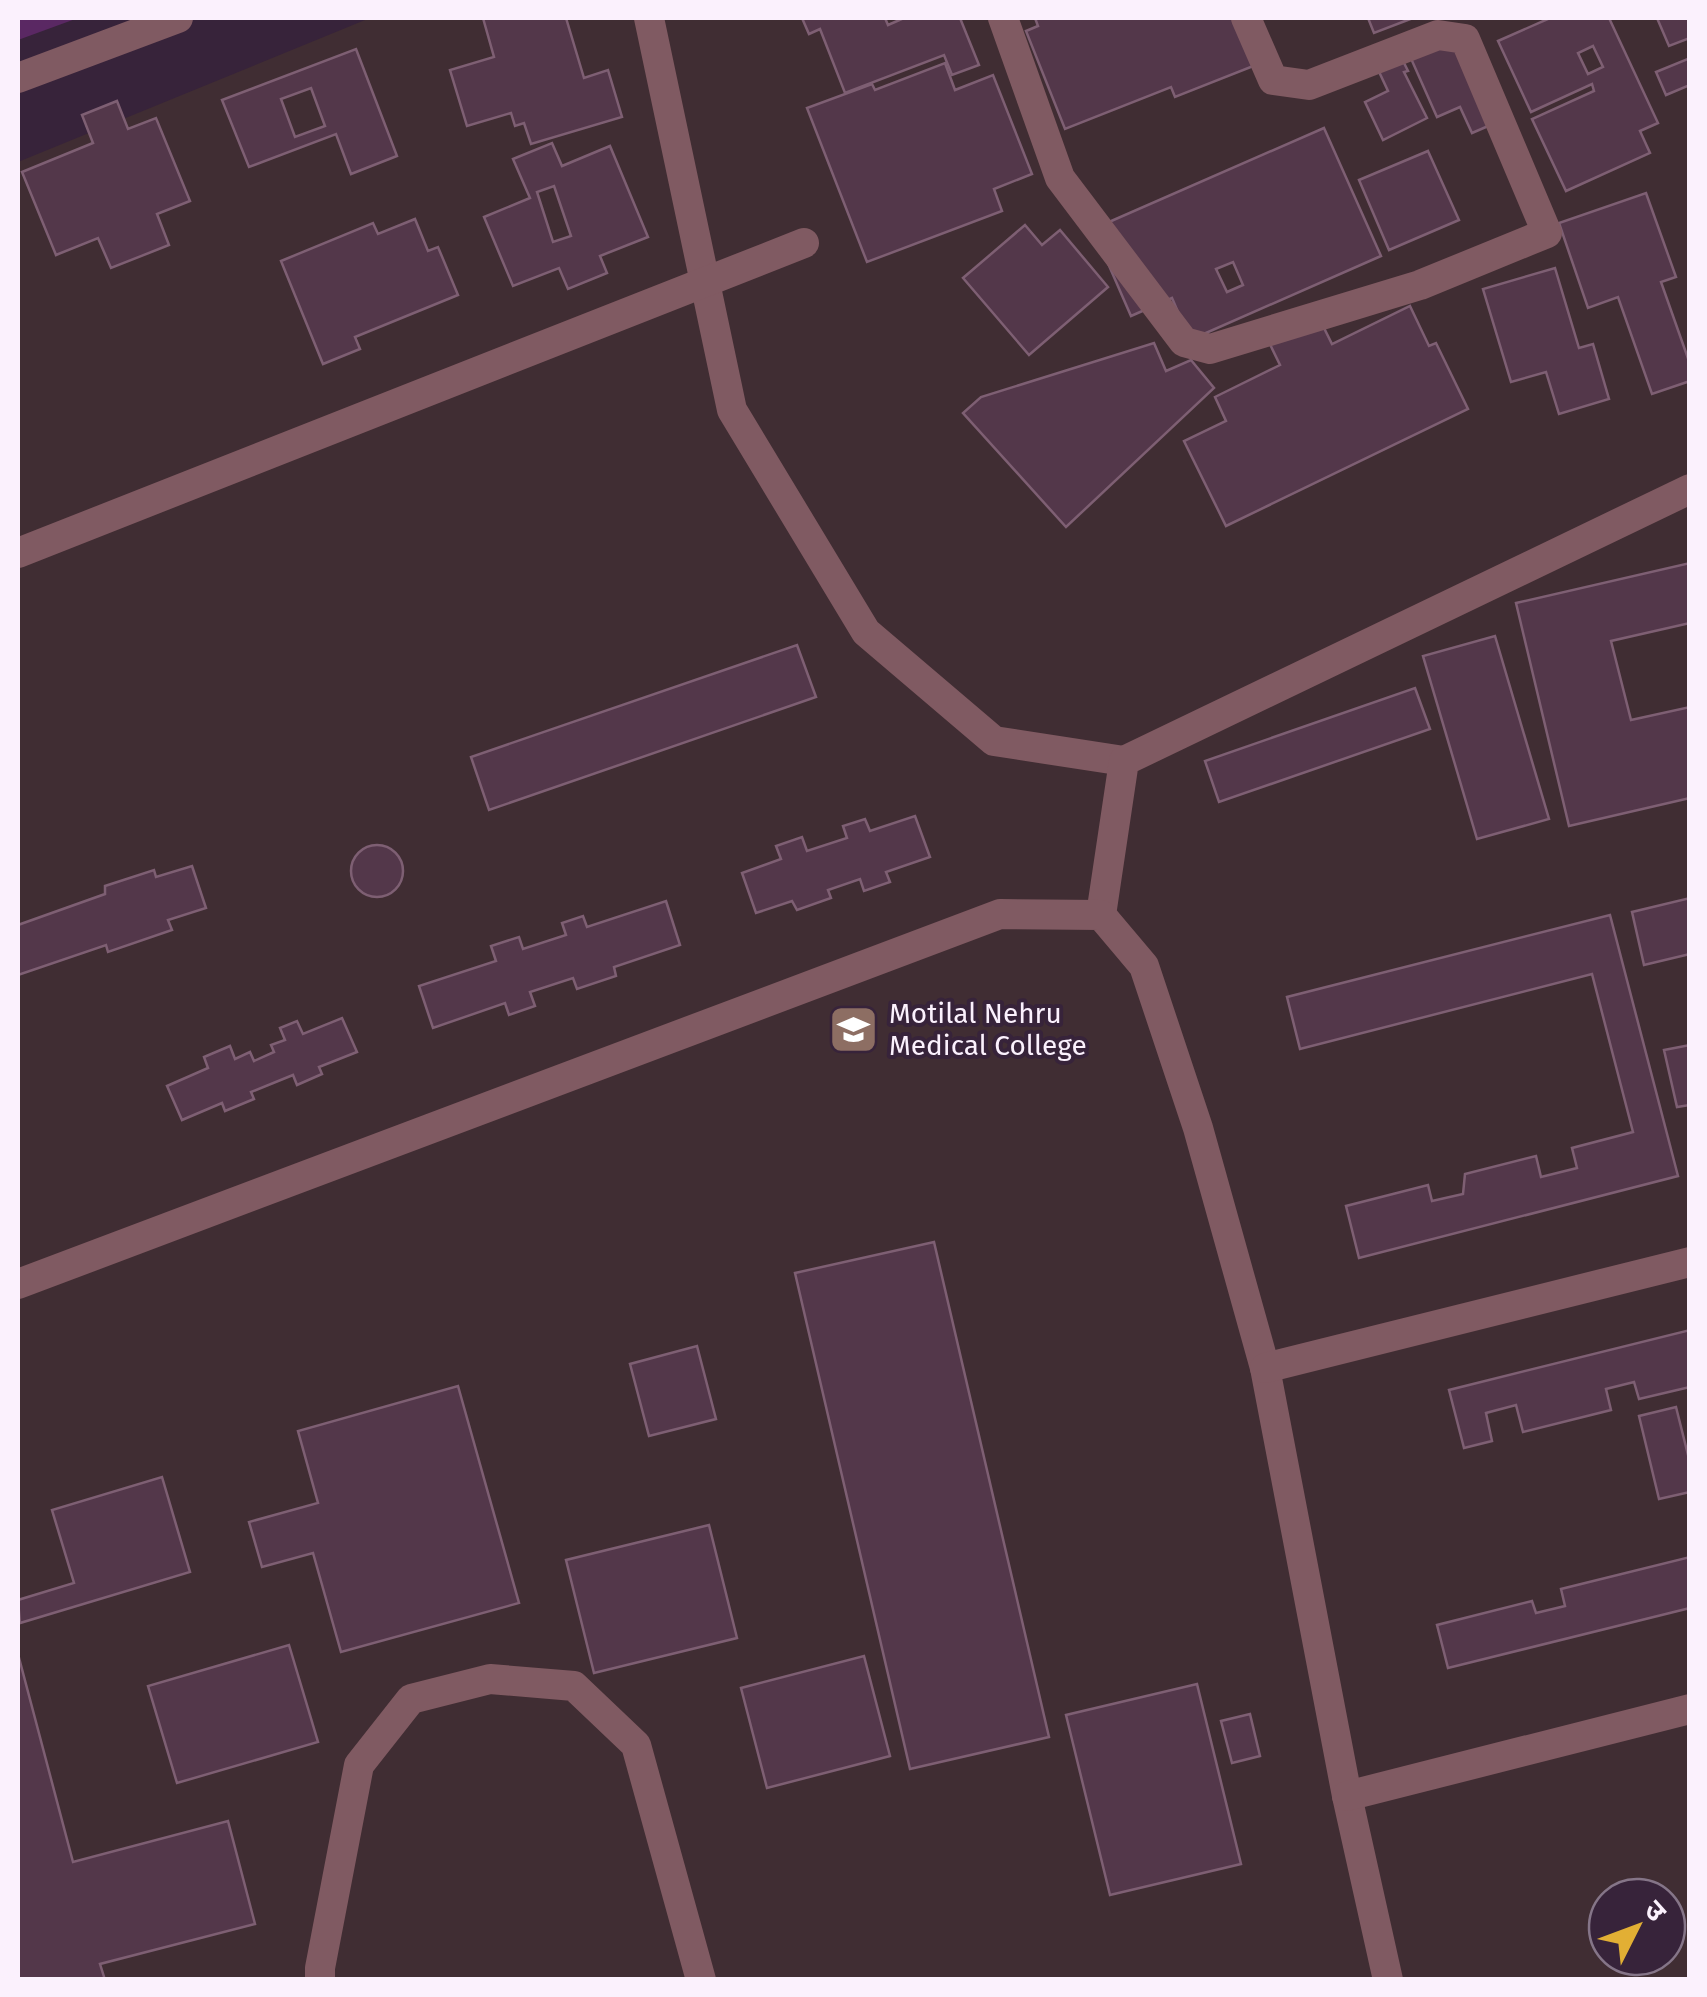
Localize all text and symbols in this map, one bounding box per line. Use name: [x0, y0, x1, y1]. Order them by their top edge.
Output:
place label: Motilal Nehru Medical College: [889, 997, 1087, 1062]
school or university icon: Motilal Nehru Medical College: [828, 1003, 880, 1055]
north arrow: [1587, 1877, 1687, 1977]
text: उ: [1637, 1893, 1673, 1928]

